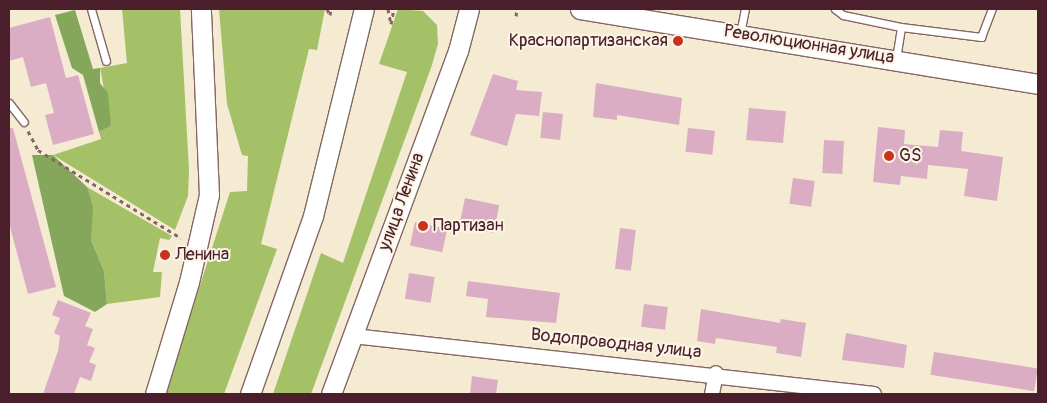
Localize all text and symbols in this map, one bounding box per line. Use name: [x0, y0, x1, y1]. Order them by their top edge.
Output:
street label: Революционная улица: [722, 21, 896, 69]
place label: Краснопартизанская: [509, 30, 668, 52]
marker: Краснопартизанская: [672, 35, 684, 47]
place label: GS: [899, 145, 921, 167]
street label: улица Ленина: [374, 150, 430, 254]
marker: GS: [883, 150, 895, 162]
place label: Партизан: [433, 215, 504, 237]
marker: Партизан: [417, 220, 429, 232]
place label: Ленина: [175, 244, 229, 266]
marker: Ленина: [159, 249, 171, 261]
street label: Водопроводная улица: [530, 324, 702, 364]

